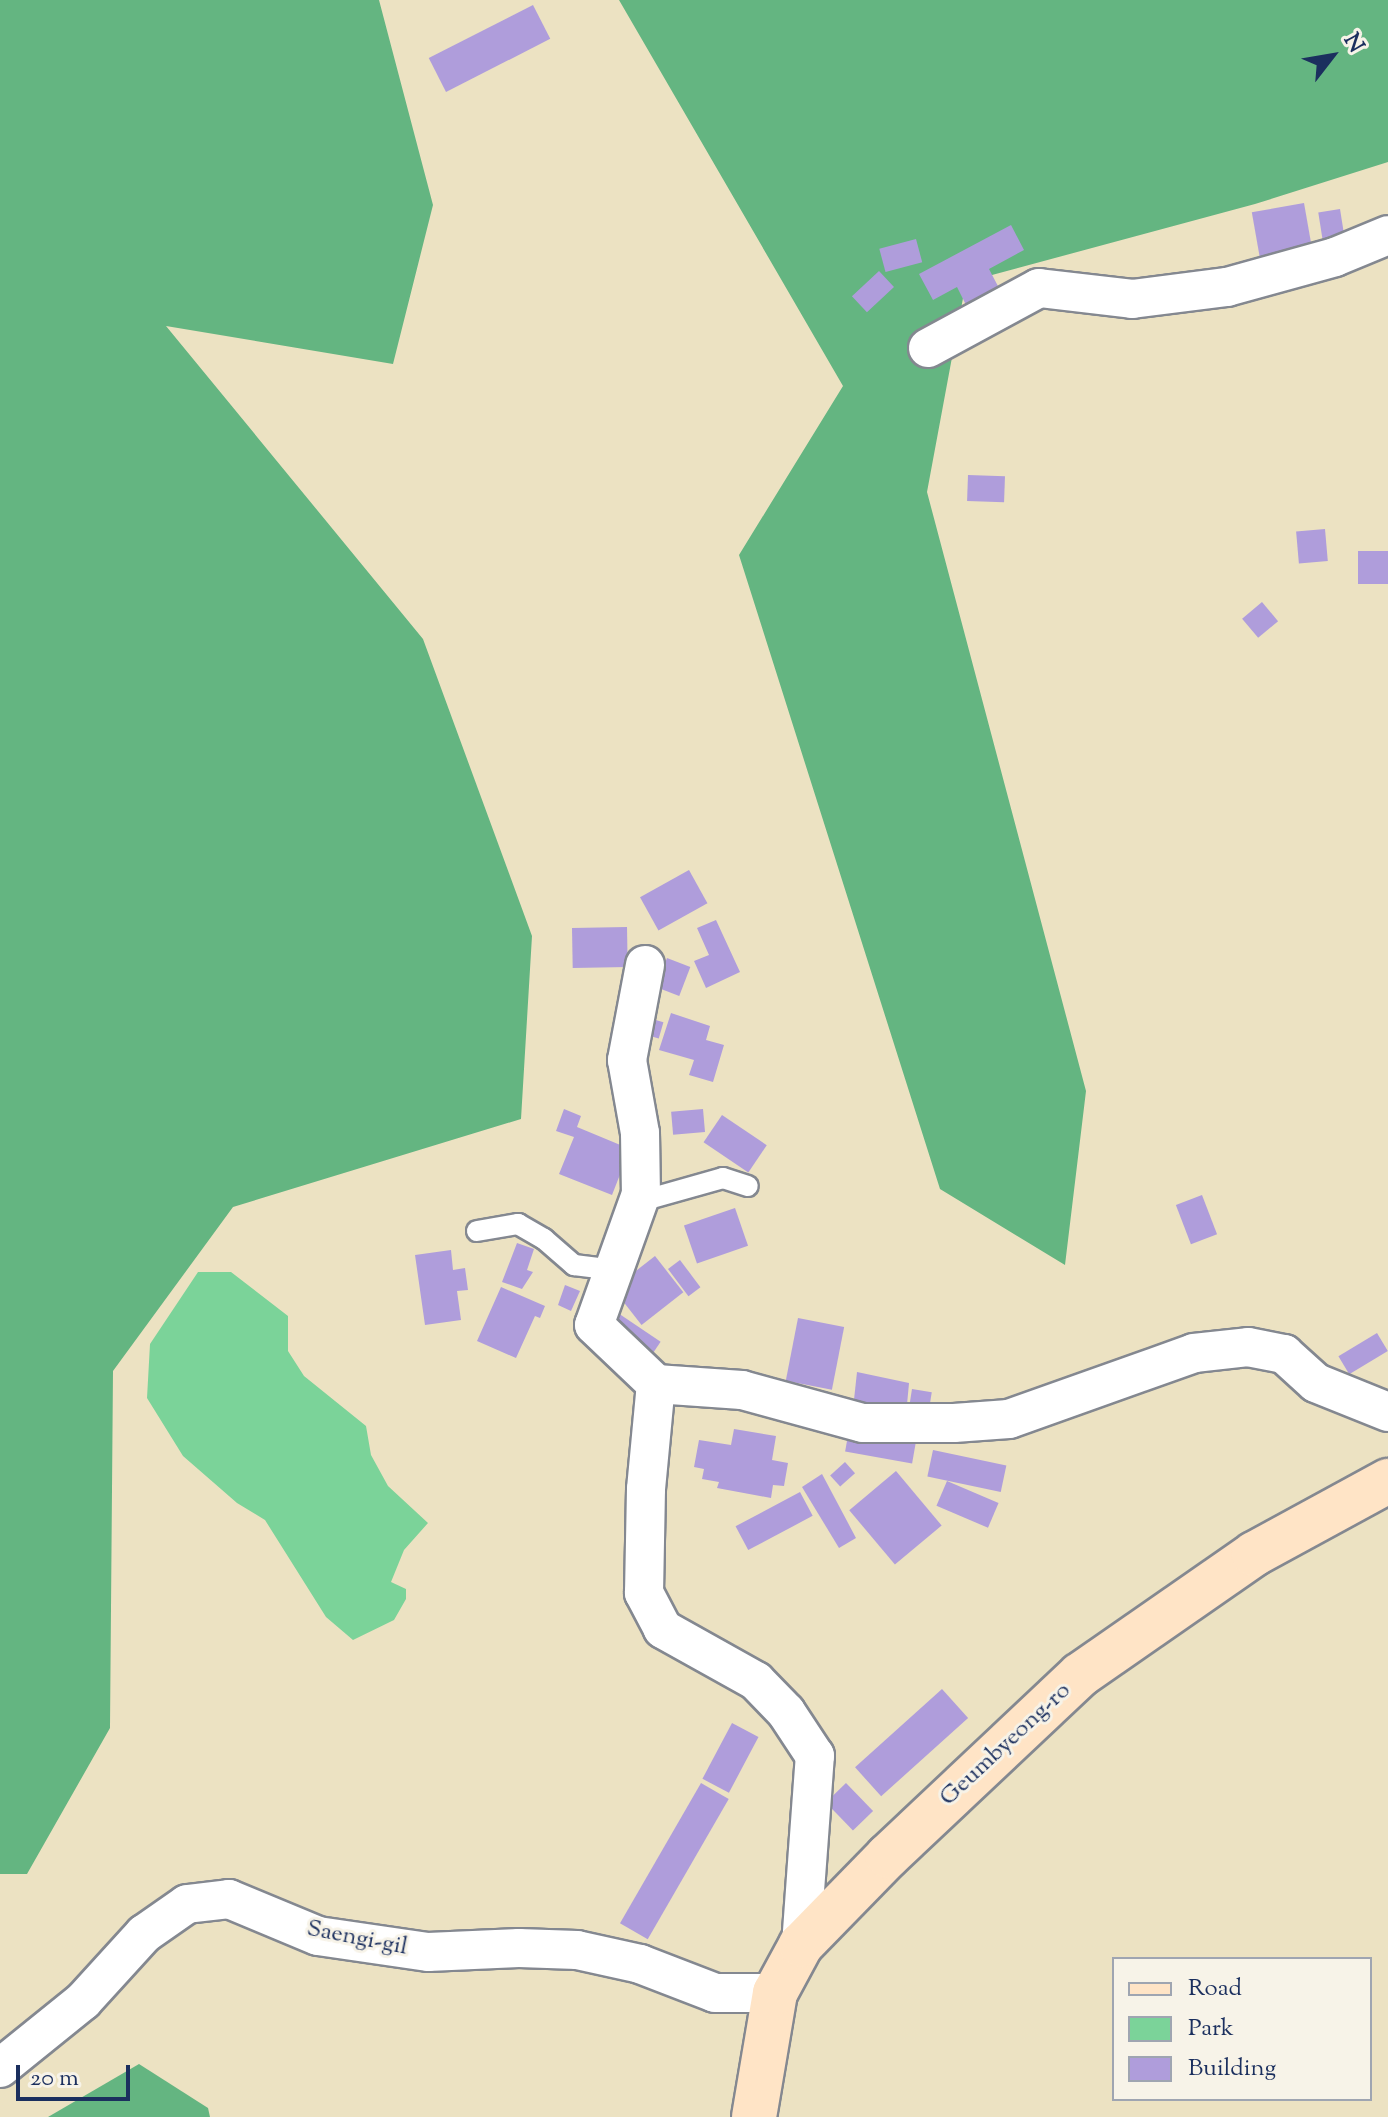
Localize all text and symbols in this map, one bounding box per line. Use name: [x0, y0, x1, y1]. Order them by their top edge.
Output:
north arrow: [1292, 16, 1372, 96]
text: N: [1334, 28, 1371, 59]
street label: Geumbyeong-ro: [935, 1677, 1077, 1813]
street label: Saengi-gil: [304, 1915, 410, 1963]
legend: [1112, 1957, 1372, 2101]
text: Road: [1188, 1972, 1242, 2006]
text: Park: [1188, 2012, 1234, 2046]
scale bar: [20, 2049, 134, 2099]
text: Building: [1188, 2052, 1276, 2086]
text: 20 m: [30, 2062, 79, 2096]

